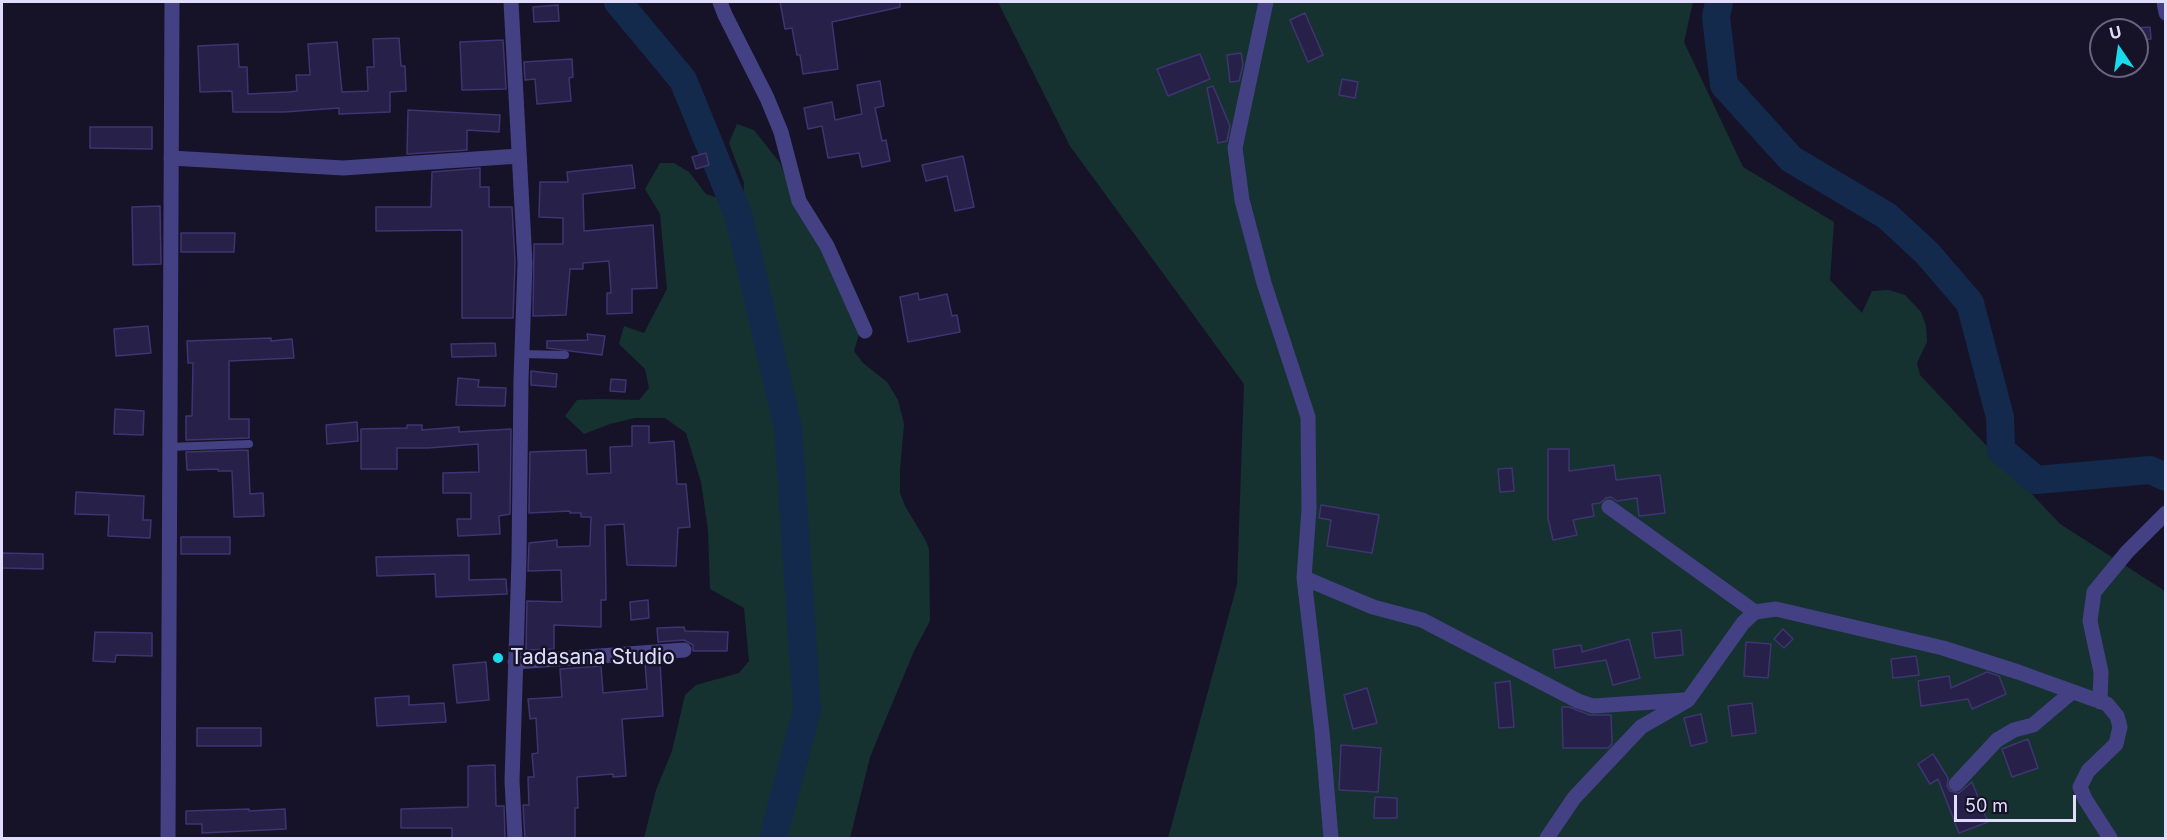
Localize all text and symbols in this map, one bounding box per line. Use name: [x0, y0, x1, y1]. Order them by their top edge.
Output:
north arrow: [2089, 18, 2149, 78]
text: U: [2107, 21, 2123, 43]
place label: Tadasana Studio: [510, 645, 675, 671]
marker: Tadasana Studio: [491, 651, 505, 665]
scale bar: [1957, 783, 2078, 821]
text: 50 m: [1965, 795, 2008, 816]

